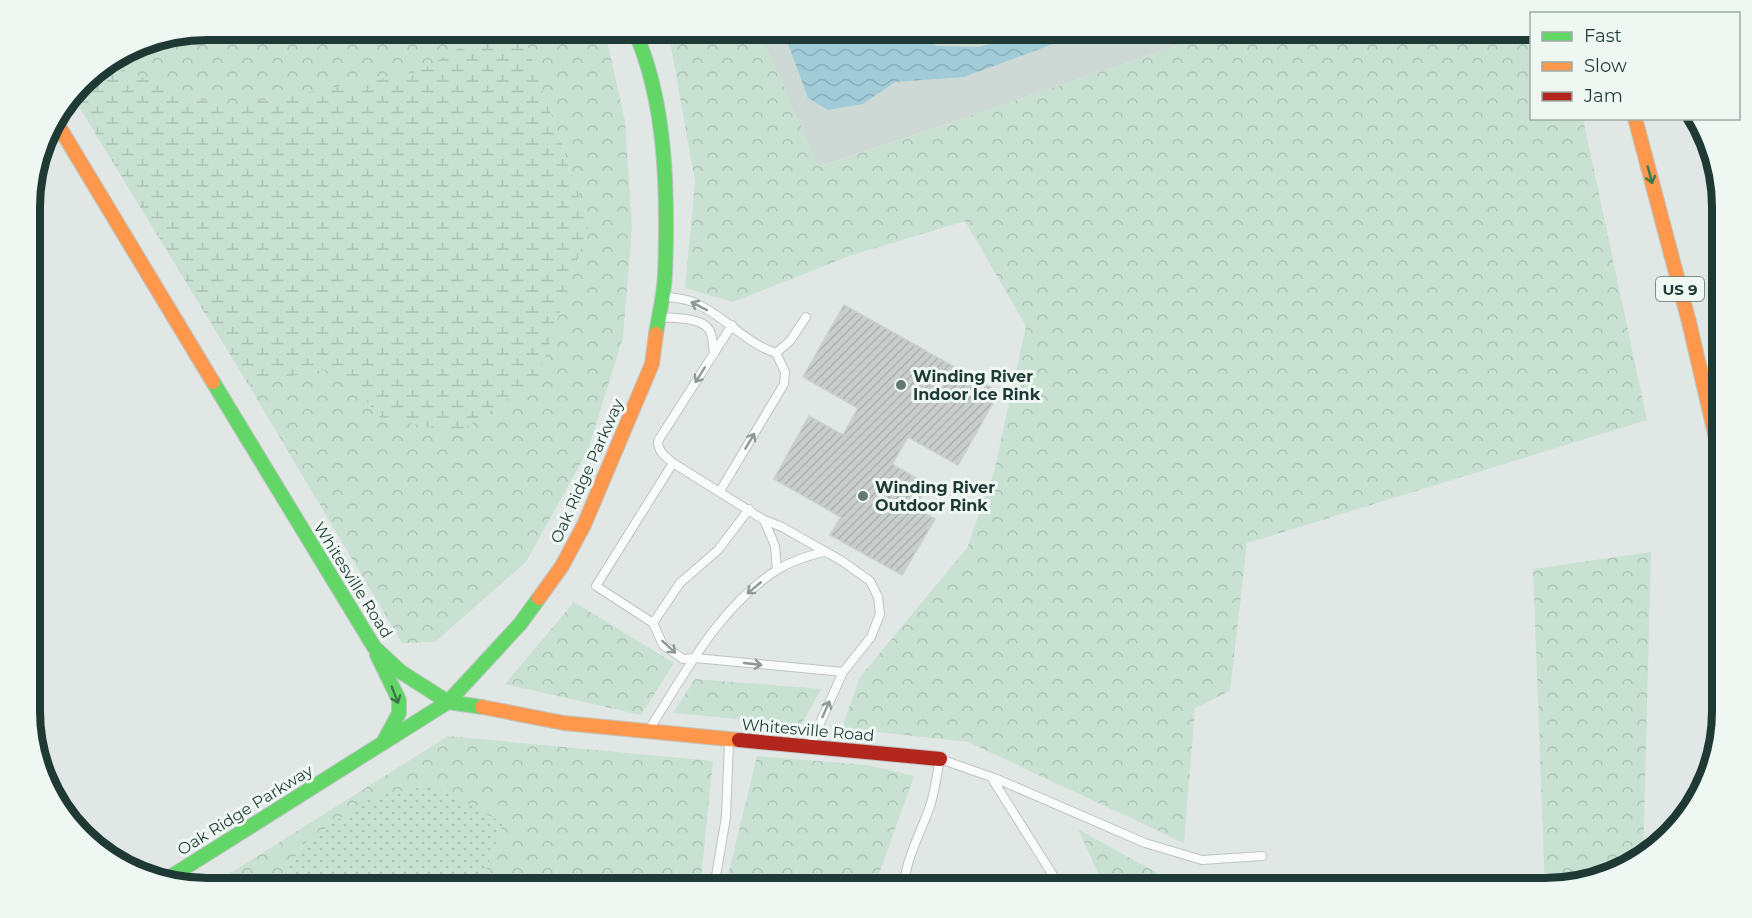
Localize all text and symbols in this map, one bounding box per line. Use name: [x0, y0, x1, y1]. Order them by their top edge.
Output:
legend: [1530, 12, 1740, 120]
text: Fast: [1584, 25, 1622, 47]
text: Slow: [1584, 55, 1627, 77]
text: Jam: [1583, 85, 1623, 107]
one-way arrow: [1645, 165, 1657, 184]
road number: US 9: [1656, 277, 1704, 301]
one-way arrow: [691, 300, 708, 312]
one-way arrow: [694, 366, 707, 383]
place label: Winding River Indoor Ice Rink: [913, 367, 1041, 404]
marker: Winding River Indoor Ice Rink: [894, 378, 908, 392]
street label: Oak Ridge Parkway: [547, 396, 628, 546]
one-way arrow: [744, 433, 756, 450]
place label: Winding River Outdoor Rink: [875, 478, 995, 515]
marker: Winding River Outdoor Rink: [856, 489, 870, 503]
street label: Whitesville Road: [310, 518, 396, 642]
one-way arrow: [747, 581, 762, 595]
one-way arrow: [660, 640, 676, 654]
one-way arrow: [742, 659, 762, 670]
one-way arrow: [390, 685, 401, 704]
one-way arrow: [821, 700, 832, 719]
street label: Whitesville Road: [741, 715, 875, 745]
street label: Oak Ridge Parkway: [174, 760, 316, 859]

